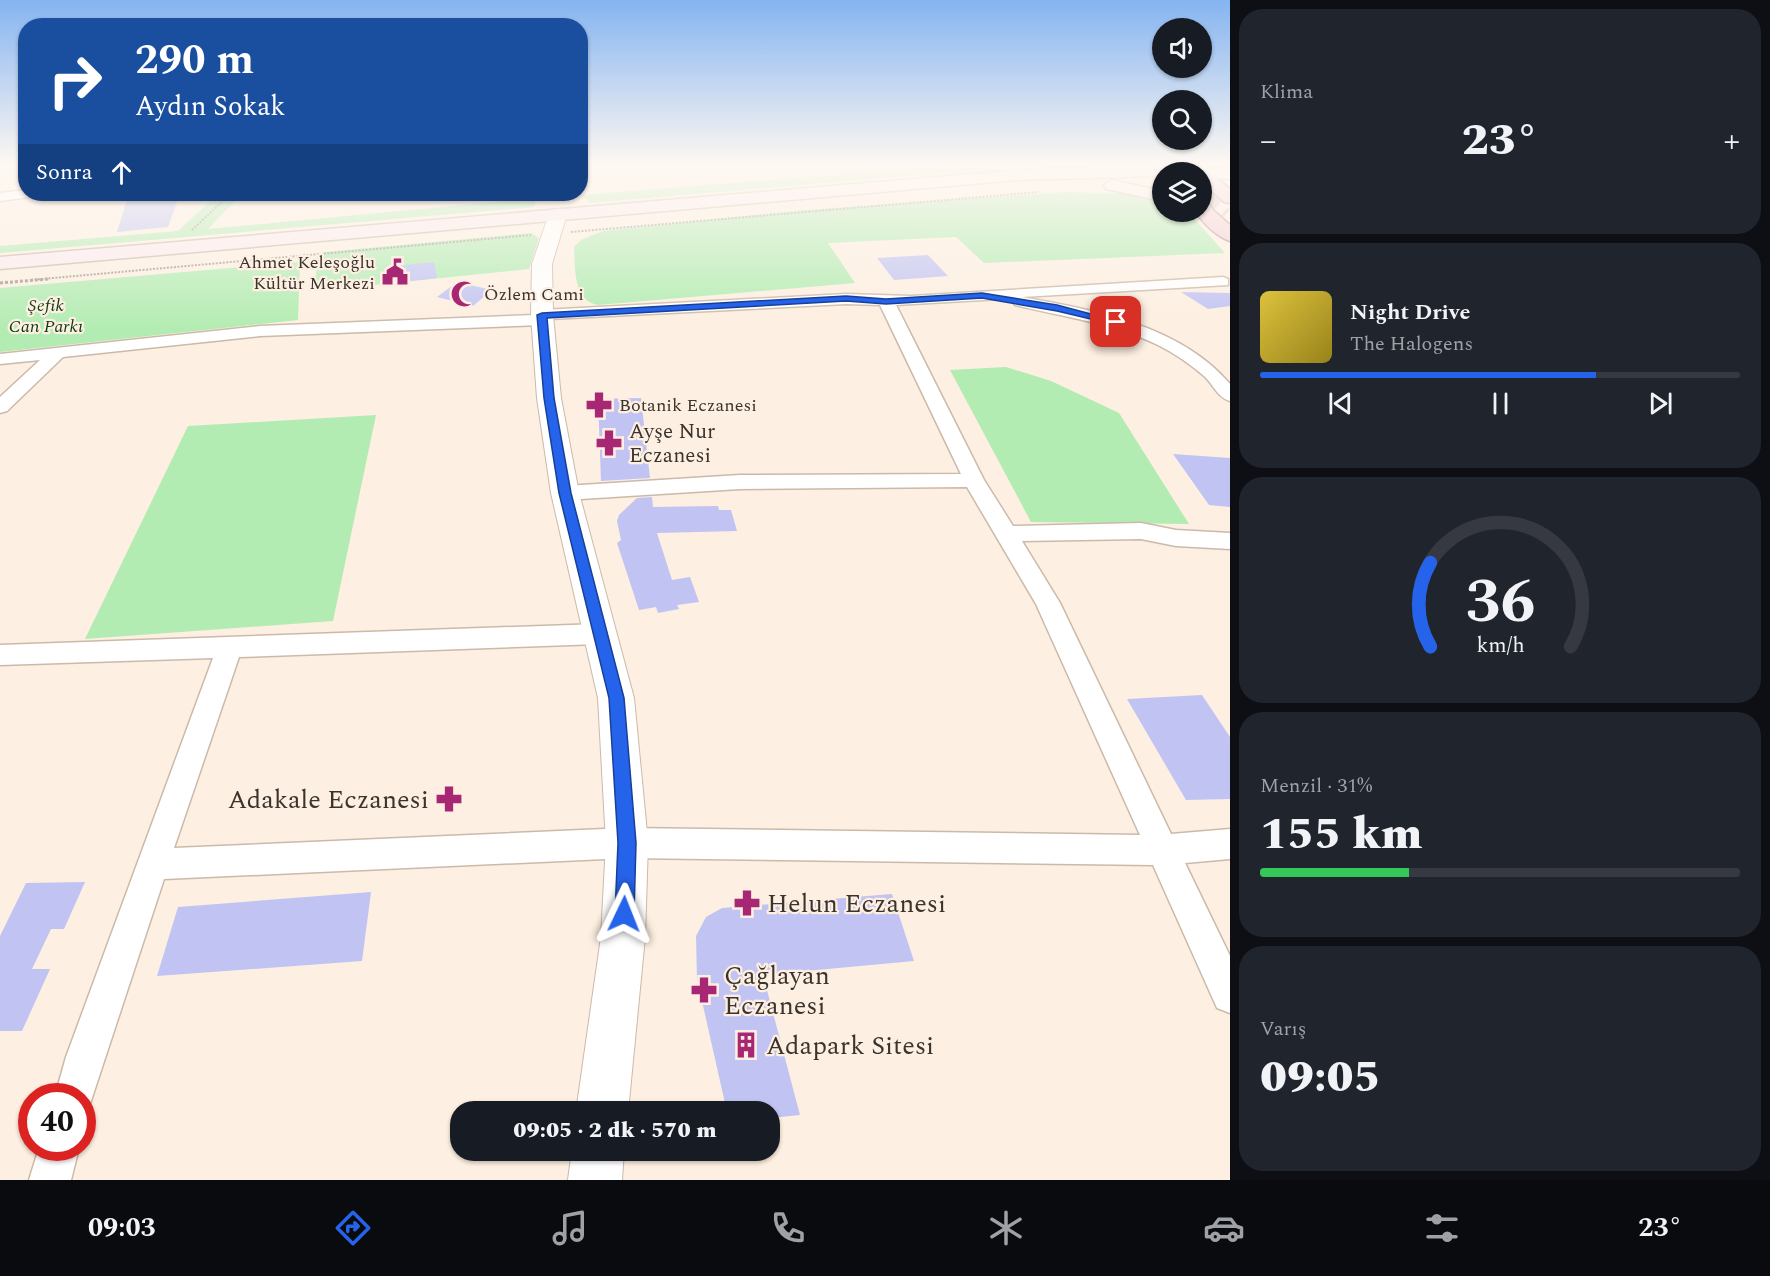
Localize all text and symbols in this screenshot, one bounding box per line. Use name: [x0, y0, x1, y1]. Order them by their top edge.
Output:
map controls: [1152, 18, 1212, 222]
button: sound: [1152, 18, 1212, 78]
text: 290 m: [135, 29, 254, 92]
icon: right: [36, 42, 114, 120]
text: Klima: [1260, 77, 1313, 107]
text: Aydın Sokak: [135, 86, 285, 128]
button: search: [1152, 90, 1212, 150]
text: 23°: [1462, 106, 1538, 175]
text: −: [1260, 116, 1277, 166]
text: +: [1723, 116, 1740, 166]
text: Sonra: [36, 156, 93, 189]
icon: ahead: [105, 156, 138, 189]
button: layers: [1152, 162, 1212, 222]
place label: Ahmet Keleşoğlu Kültür Merkezi: [238, 249, 375, 297]
public building icon: Ahmet Keleşoğlu Kültür Merkezi: [380, 257, 410, 287]
mosque icon: Özlem Cami: [449, 279, 479, 309]
place label: Özlem Cami: [484, 281, 584, 308]
park label: Şefik Can Parkı: [9, 292, 83, 340]
pin: [1090, 296, 1141, 347]
text: Night Drive: [1350, 296, 1470, 329]
icon: arrive: [1099, 305, 1132, 338]
text: The Halogens: [1350, 329, 1473, 359]
icon: previous: [1324, 387, 1357, 420]
icon: pause: [1484, 387, 1517, 420]
icon: next: [1644, 387, 1677, 420]
pharmacy icon: Botanik Eczanesi: [584, 390, 614, 420]
place label: Botanik Eczanesi: [619, 392, 757, 419]
place label: Ayşe Nur Eczanesi: [629, 416, 715, 472]
pharmacy icon: Ayşe Nur Eczanesi: [594, 428, 624, 458]
text: 36: [1465, 555, 1535, 650]
text: km/h: [1476, 629, 1524, 662]
text: Menzil · 31%: [1260, 771, 1372, 801]
place label: Adakale Eczanesi: [228, 780, 429, 820]
pharmacy icon: Adakale Eczanesi: [434, 784, 464, 814]
text: 155 km: [1260, 800, 1422, 869]
position arrow: [592, 882, 656, 946]
place label: Helun Eczanesi: [767, 884, 946, 924]
pharmacy icon: Helun Eczanesi: [732, 888, 762, 918]
place label: Çağlayan Eczanesi: [724, 956, 830, 1026]
pharmacy icon: Çağlayan Eczanesi: [689, 975, 719, 1005]
text: Varış: [1260, 1014, 1306, 1044]
place label: Adapark Sitesi: [766, 1026, 934, 1066]
building icon: Adapark Sitesi: [731, 1030, 761, 1060]
text: 09:05: [1260, 1043, 1381, 1112]
speed limit sign: 40: [18, 1083, 96, 1161]
text: 09:05 · 2 dk · 570 m: [513, 1114, 717, 1147]
text: 09:03: [88, 1207, 156, 1249]
icon: directions: [332, 1207, 374, 1249]
icon: music: [549, 1207, 591, 1249]
icon: phone: [767, 1207, 809, 1249]
icon: climate: [985, 1207, 1027, 1249]
icon: car: [1203, 1207, 1245, 1249]
icon: filters: [1421, 1207, 1463, 1249]
text: 23°: [1638, 1207, 1682, 1249]

